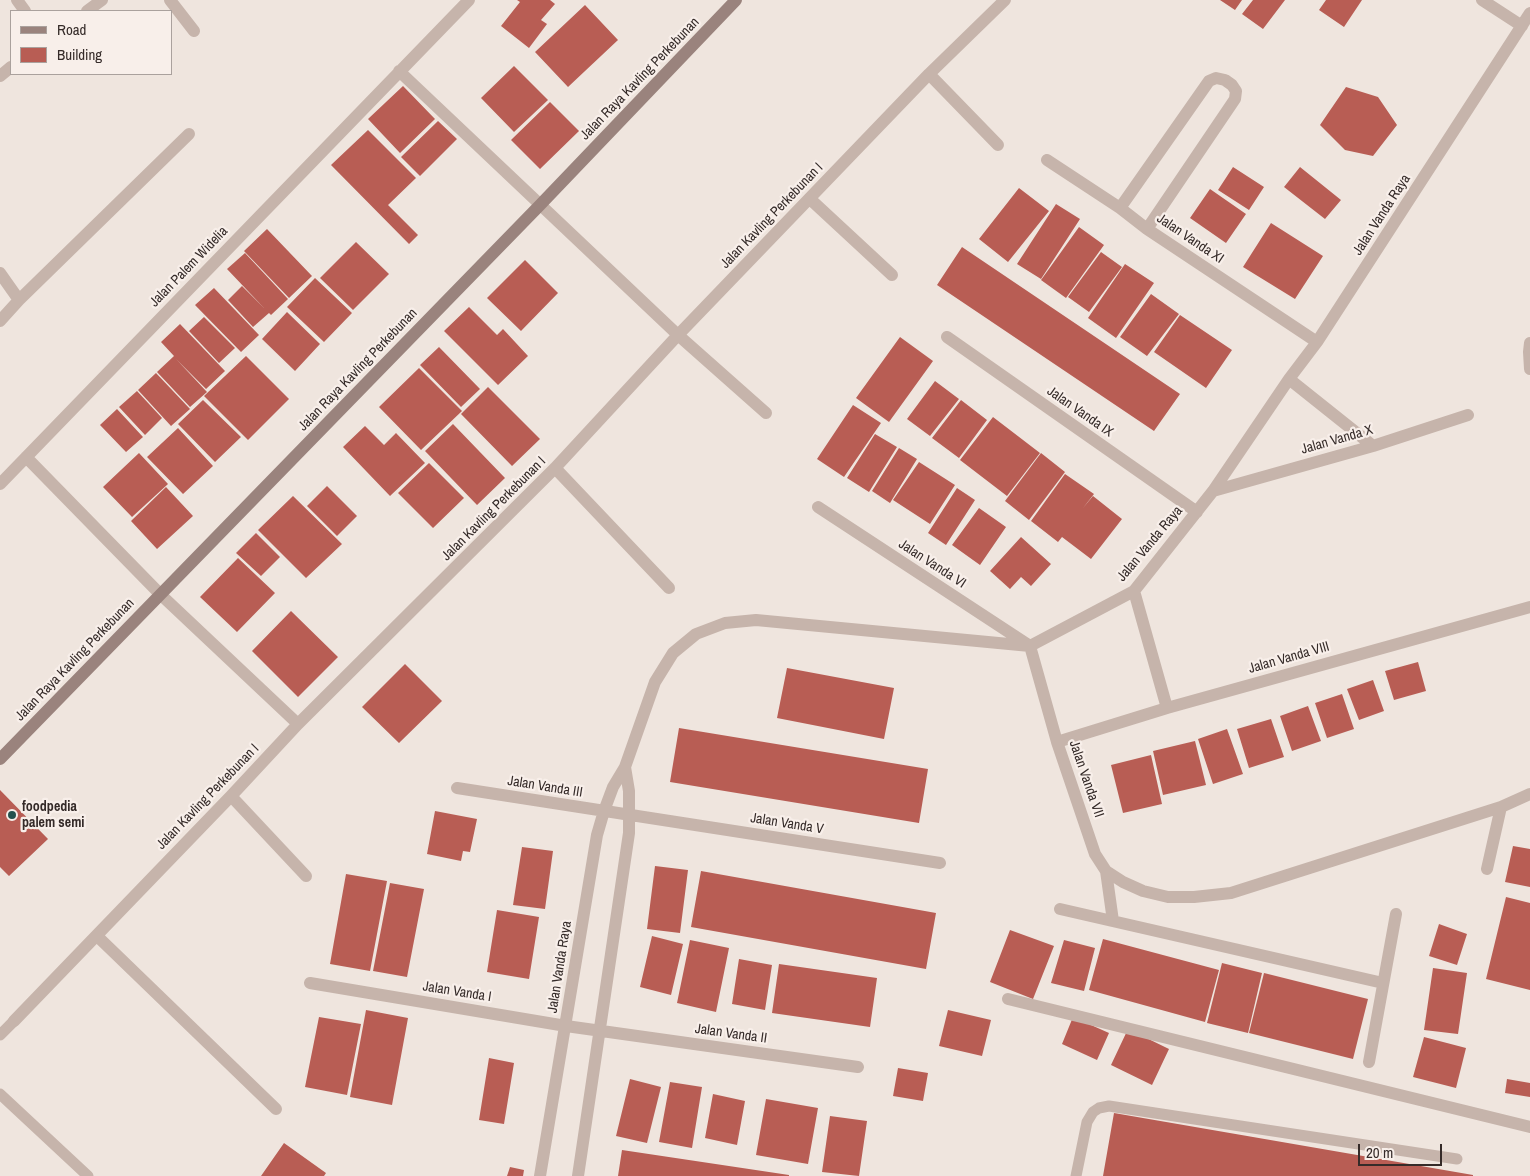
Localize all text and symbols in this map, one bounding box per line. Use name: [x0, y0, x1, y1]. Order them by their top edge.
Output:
legend: [10, 10, 172, 75]
street label: Jalan Raya Kavling Perkebunan: [577, 14, 703, 144]
text: Road: [57, 19, 86, 40]
text: Building: [57, 44, 102, 65]
street label: Jalan Kavling Perkebunan I: [717, 160, 827, 272]
street label: Jalan Vanda Raya: [1350, 171, 1414, 259]
street label: Jalan Vanda XI: [1153, 210, 1227, 268]
street label: Jalan Palem Widelia: [146, 223, 232, 311]
street label: Jalan Raya Kavling Perkebunan: [295, 305, 421, 435]
street label: Jalan Vanda IX: [1044, 383, 1116, 441]
street label: Jalan Vanda X: [1299, 422, 1375, 458]
street label: Jalan Kavling Perkebunan I: [438, 453, 550, 565]
street label: Jalan Vanda Raya: [1114, 503, 1186, 585]
street label: Jalan Vanda VI: [895, 536, 969, 592]
street label: Jalan Raya Kavling Perkebunan: [12, 595, 138, 725]
street label: Jalan Vanda VIII: [1247, 638, 1331, 678]
street label: Jalan Vanda VII: [1065, 738, 1107, 820]
street label: Jalan Kavling Perkebunan I: [153, 741, 263, 853]
street label: Jalan Vanda III: [506, 773, 584, 801]
place label: foodpedia palem semi: [22, 799, 85, 832]
marker: foodpedia palem semi: [6, 809, 18, 821]
street label: Jalan Vanda V: [749, 810, 825, 838]
street label: Jalan Vanda Raya: [544, 920, 576, 1014]
street label: Jalan Vanda I: [421, 978, 493, 1006]
street label: Jalan Vanda II: [694, 1021, 768, 1047]
scale bar: [1360, 1134, 1444, 1166]
text: 20 m: [1366, 1142, 1393, 1163]

